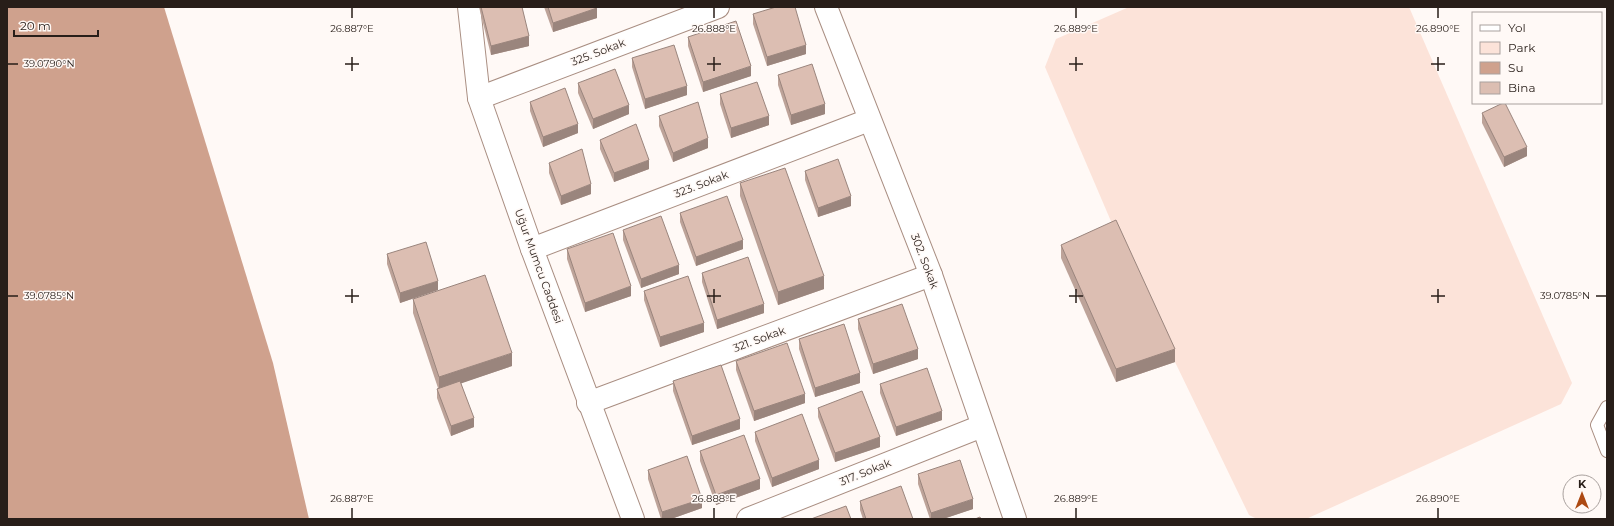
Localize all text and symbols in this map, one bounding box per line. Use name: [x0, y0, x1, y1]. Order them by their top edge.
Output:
scale bar: [14, 12, 98, 38]
legend: [1472, 12, 1602, 104]
text: 20 m: [20, 18, 51, 33]
text: Yol: [1508, 20, 1526, 35]
text: 26.887°E: [330, 22, 374, 35]
text: 26.888°E: [692, 22, 736, 35]
text: 26.889°E: [1054, 22, 1098, 35]
text: 26.890°E: [1416, 22, 1460, 35]
street label: 325. Sokak: [569, 35, 628, 69]
text: Park: [1508, 40, 1536, 55]
text: 39.0790°N: [23, 57, 75, 70]
text: Su: [1508, 60, 1523, 75]
text: Bina: [1508, 80, 1535, 95]
street label: 323. Sokak: [672, 167, 731, 201]
street label: Uğur Mumcu Caddesi: [512, 207, 566, 325]
street label: 302. Sokak: [908, 231, 942, 291]
text: 39.0785°N: [24, 289, 74, 302]
text: 39.0785°N: [1540, 289, 1590, 302]
street label: 321. Sokak: [731, 323, 788, 355]
street label: 317. Sokak: [837, 455, 893, 489]
north arrow: [1562, 474, 1602, 514]
text: K: [1578, 477, 1587, 491]
text: 26.887°E: [330, 492, 374, 505]
text: 26.888°E: [692, 492, 736, 505]
text: 26.889°E: [1054, 492, 1098, 505]
text: 26.890°E: [1416, 492, 1460, 505]

